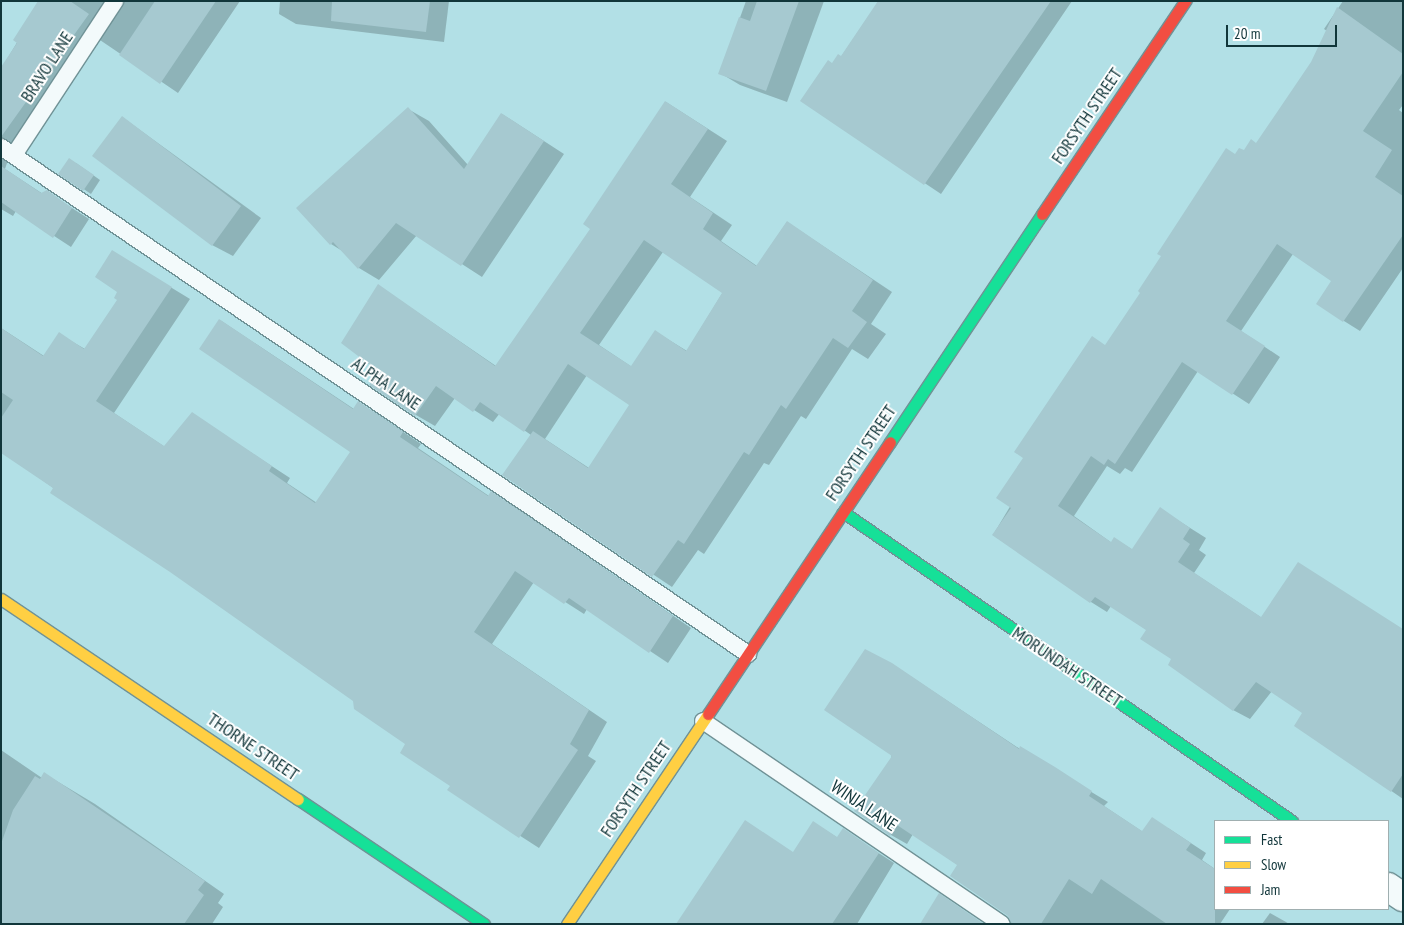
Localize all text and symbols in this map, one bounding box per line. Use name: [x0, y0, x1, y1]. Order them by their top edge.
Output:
scale bar: [1229, 15, 1340, 47]
text: 20 m: [1234, 24, 1260, 43]
street label: BRAVO LANE: [16, 28, 78, 106]
street label: FORSYTH STREET: [1047, 64, 1127, 168]
street label: ALPHA LANE: [347, 353, 425, 415]
street label: FORSYTH STREET: [821, 401, 901, 505]
street label: MORUNDAH STREET: [1008, 622, 1126, 712]
street label: THORNE STREET: [203, 709, 303, 785]
street label: FORSYTH STREET: [596, 737, 676, 841]
street label: WINJA LANE: [826, 776, 902, 836]
legend: [1214, 820, 1389, 910]
text: Fast: [1261, 830, 1282, 849]
text: Slow: [1261, 855, 1286, 874]
text: Jam: [1261, 880, 1280, 899]

